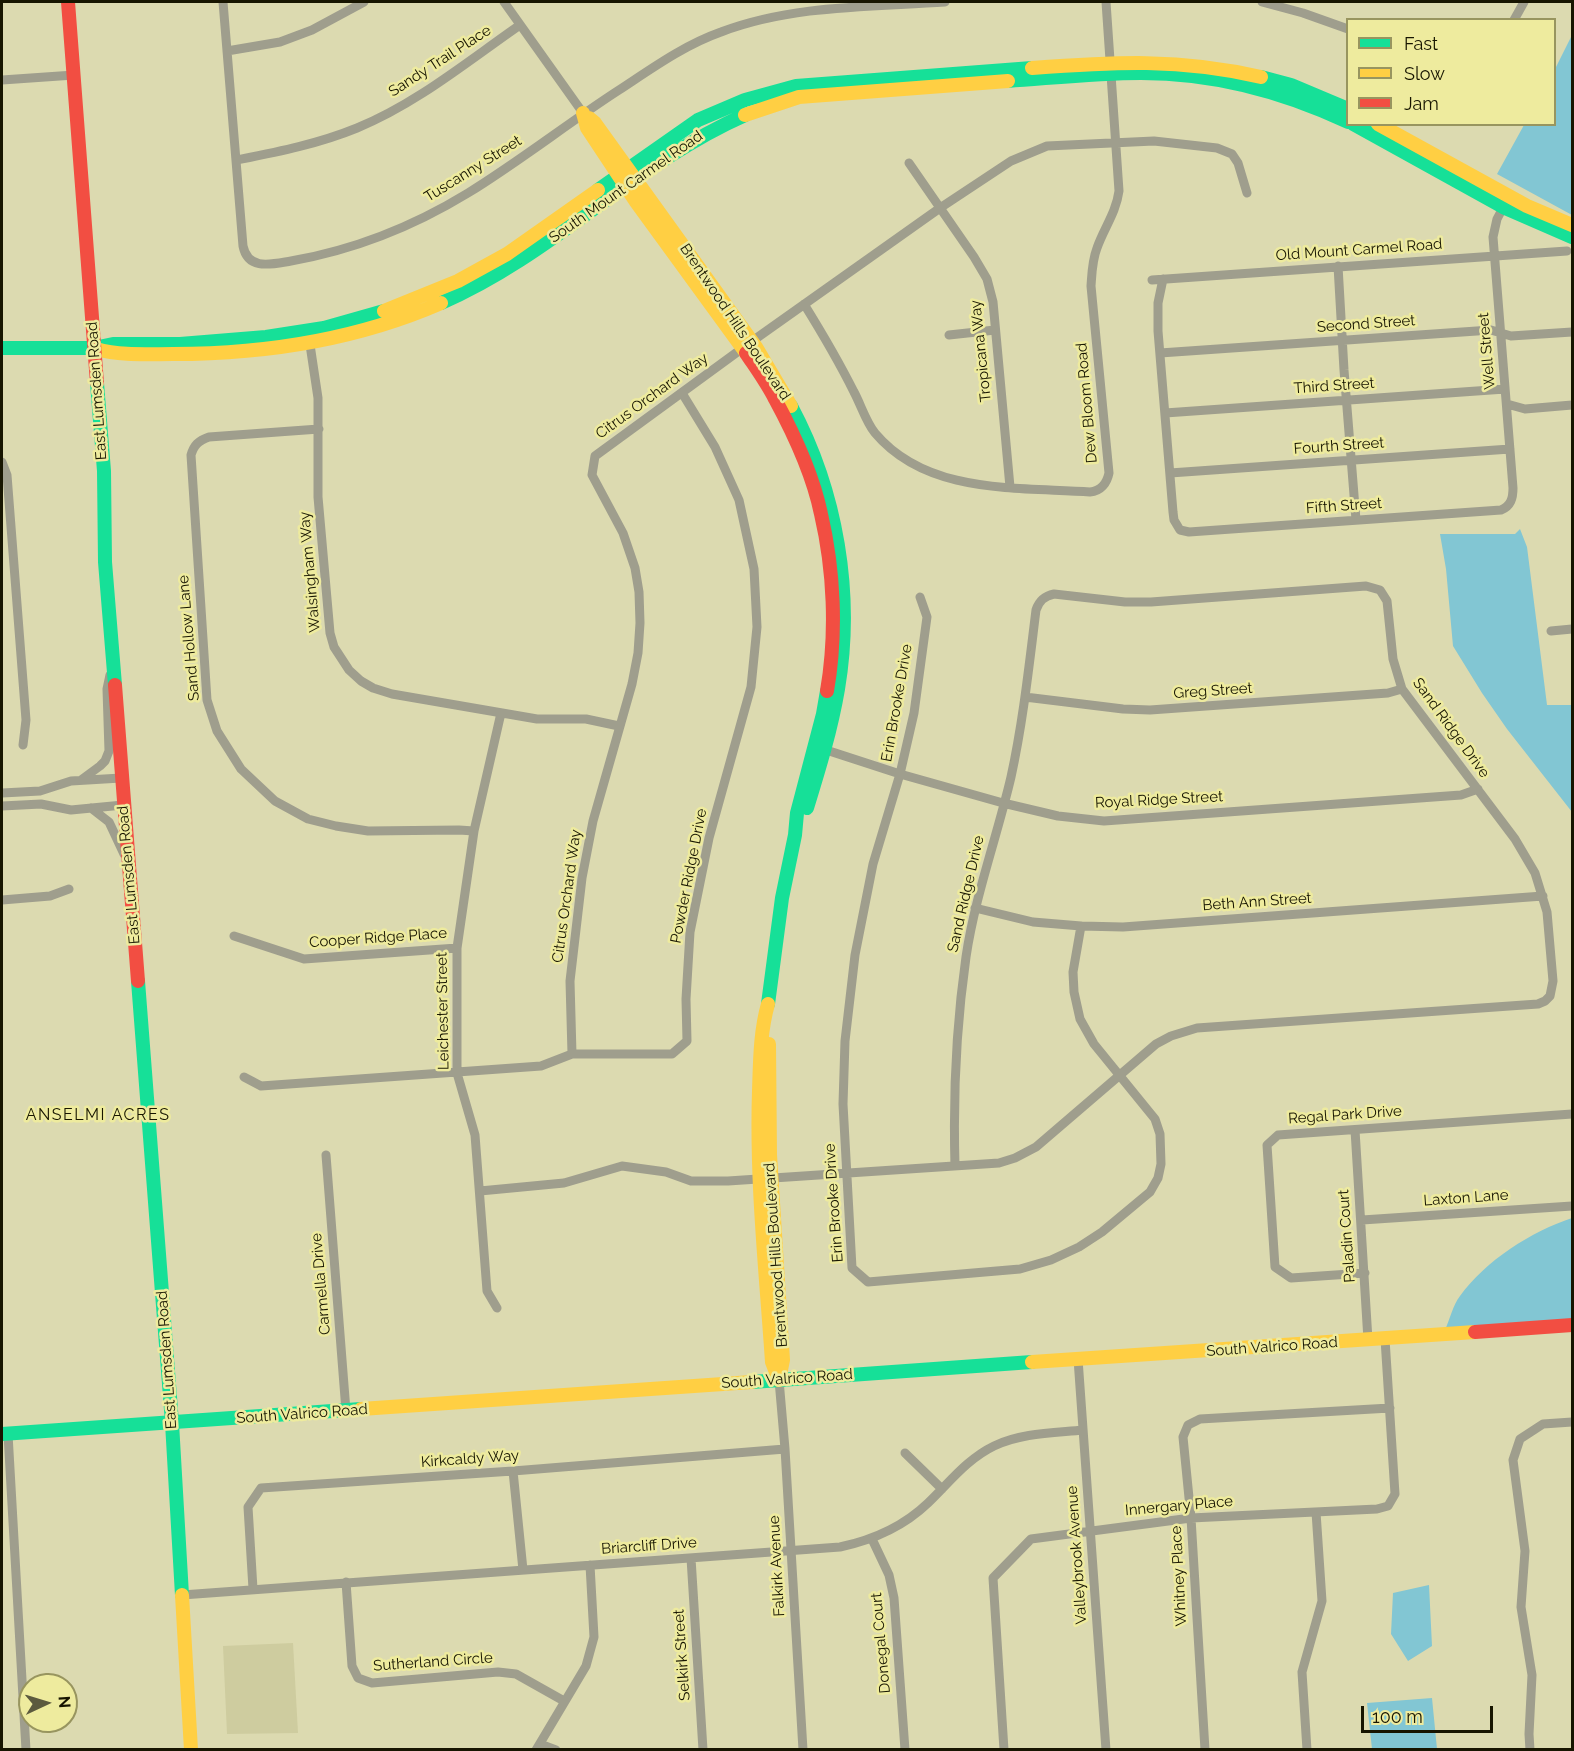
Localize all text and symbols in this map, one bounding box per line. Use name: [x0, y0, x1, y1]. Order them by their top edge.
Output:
legend: [1346, 18, 1556, 126]
street label: Sandy Trail Place: [386, 21, 494, 101]
text: Fast: [1404, 33, 1438, 54]
text: Slow: [1404, 63, 1445, 84]
text: Jam: [1404, 93, 1439, 114]
street label: South Mount Carmel Road: [546, 127, 706, 247]
street label: Tuscanny Street: [421, 132, 525, 206]
street label: Old Mount Carmel Road: [1275, 235, 1443, 265]
street label: Brentwood Hills Boulevard: [676, 240, 794, 404]
street label: Tropicana Way: [967, 299, 995, 403]
street label: Second Street: [1316, 312, 1416, 336]
street label: Well Street: [1475, 312, 1499, 390]
street label: East Lumsden Road: [83, 321, 111, 461]
street label: Dew Bloom Road: [1073, 342, 1101, 464]
street label: Citrus Orchard Way: [592, 349, 712, 443]
street label: Third Street: [1293, 374, 1375, 398]
street label: Fourth Street: [1293, 434, 1385, 458]
street label: Fifth Street: [1305, 494, 1383, 518]
street label: Walsingham Way: [296, 511, 324, 633]
street label: Sand Hollow Lane: [175, 574, 203, 702]
street label: Erin Brooke Drive: [878, 643, 916, 763]
street label: Sand Ridge Drive: [1409, 674, 1493, 782]
street label: Greg Street: [1173, 679, 1253, 703]
street label: Royal Ridge Street: [1095, 788, 1223, 812]
street label: East Lumsden Road: [114, 805, 144, 945]
street label: Powder Ridge Drive: [667, 807, 711, 945]
street label: Citrus Orchard Way: [549, 828, 585, 964]
street label: Sand Ridge Drive: [944, 834, 988, 954]
street label: Beth Ann Street: [1202, 889, 1312, 915]
street label: Cooper Ridge Place: [309, 924, 447, 952]
street label: Leichester Street: [433, 952, 453, 1070]
street label: Regal Park Drive: [1288, 1102, 1402, 1128]
district label: ANSELMI ACRES: [26, 1105, 170, 1125]
street label: Erin Brooke Drive: [821, 1143, 847, 1263]
street label: Brentwood Hills Boulevard: [761, 1162, 791, 1348]
street label: Laxton Lane: [1423, 1186, 1509, 1210]
street label: Paladin Court: [1335, 1189, 1359, 1283]
street label: Carmella Drive: [308, 1232, 334, 1336]
street label: East Lumsden Road: [153, 1290, 181, 1430]
street label: South Valrico Road: [1206, 1333, 1338, 1361]
street label: South Valrico Road: [721, 1365, 853, 1393]
street label: South Valrico Road: [236, 1400, 368, 1428]
street label: Kirkcaldy Way: [420, 1447, 520, 1471]
street label: Valleybrook Avenue: [1063, 1485, 1091, 1625]
street label: Innergary Place: [1124, 1492, 1234, 1520]
street label: Falkirk Avenue: [765, 1515, 789, 1617]
street label: Whitney Place: [1167, 1525, 1191, 1627]
street label: Briarcliff Drive: [601, 1534, 697, 1558]
street label: Donegal Court: [868, 1592, 894, 1694]
street label: Selkirk Street: [670, 1609, 694, 1701]
street label: Sutherland Circle: [373, 1649, 493, 1675]
north arrow: [18, 1673, 78, 1733]
scale bar: [1364, 1694, 1496, 1732]
text: N: [55, 1695, 74, 1709]
text: 100 m: [1372, 1706, 1423, 1727]

